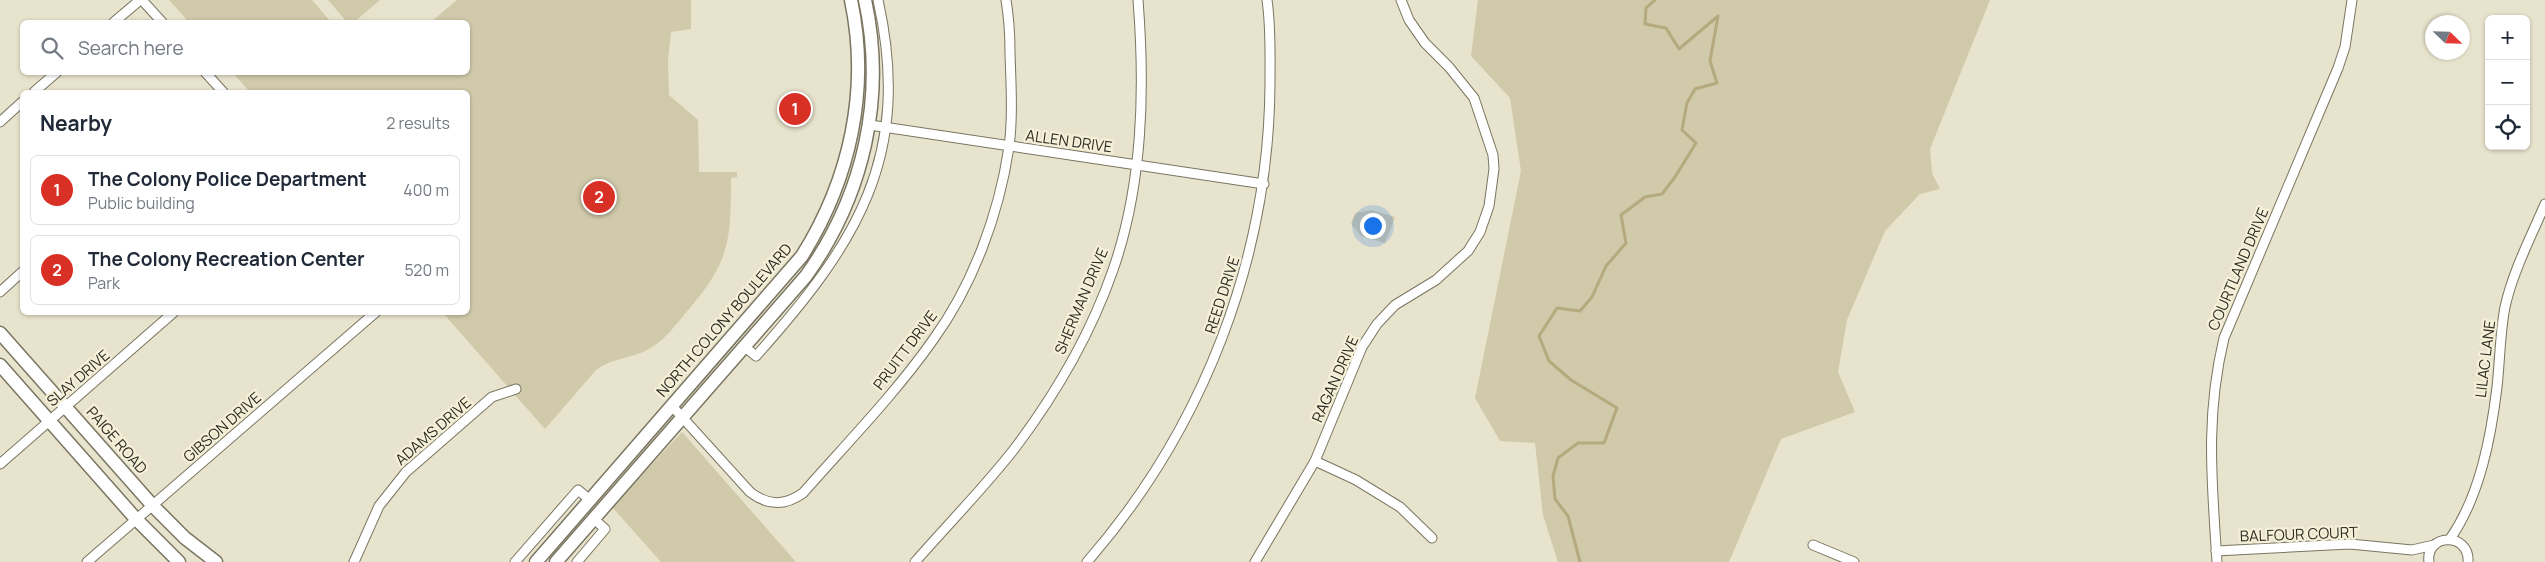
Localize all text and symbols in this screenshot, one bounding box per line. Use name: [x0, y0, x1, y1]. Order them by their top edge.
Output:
north arrow: [2425, 15, 2470, 60]
map controls: [2485, 15, 2530, 150]
button: +: [2485, 15, 2530, 60]
search box: [20, 20, 470, 75]
icon: search: [38, 34, 66, 62]
text: Search here: [78, 35, 184, 61]
button: −: [2485, 60, 2530, 105]
pin: 1: [779, 90, 811, 128]
button: locate: [2485, 105, 2530, 150]
text: Nearby: [40, 109, 112, 137]
text: 2 results: [386, 112, 450, 134]
street label: ALLEN DRIVE: [1024, 125, 1114, 157]
text: The Colony Police Department: [88, 166, 367, 192]
pin: 2: [583, 178, 615, 216]
text: 1: [53, 179, 61, 201]
text: 400 m: [403, 179, 449, 201]
text: Public building: [88, 192, 195, 214]
street label: COURTLAND DRIVE: [2203, 204, 2273, 334]
your location: [1360, 213, 1386, 239]
street label: NORTH COLONY BOULEVARD: [651, 239, 797, 401]
street label: SHERMAN DRIVE: [1049, 245, 1113, 357]
text: The Colony Recreation Center: [88, 246, 365, 272]
street label: REED DRIVE: [1200, 254, 1244, 336]
text: 2: [52, 259, 62, 281]
text: 520 m: [405, 259, 449, 281]
text: Park: [88, 272, 120, 294]
street label: PRUITT DRIVE: [868, 306, 942, 394]
street label: LILAC LANE: [2470, 319, 2500, 399]
street label: RAGAN DRIVE: [1307, 333, 1363, 425]
street label: SLAY DRIVE: [42, 345, 114, 411]
street label: GIBSON DRIVE: [178, 387, 266, 467]
street label: ADAMS DRIVE: [391, 392, 475, 470]
street label: PAIGE ROAD: [82, 402, 152, 478]
street label: BALFOUR COURT: [2240, 521, 2359, 547]

